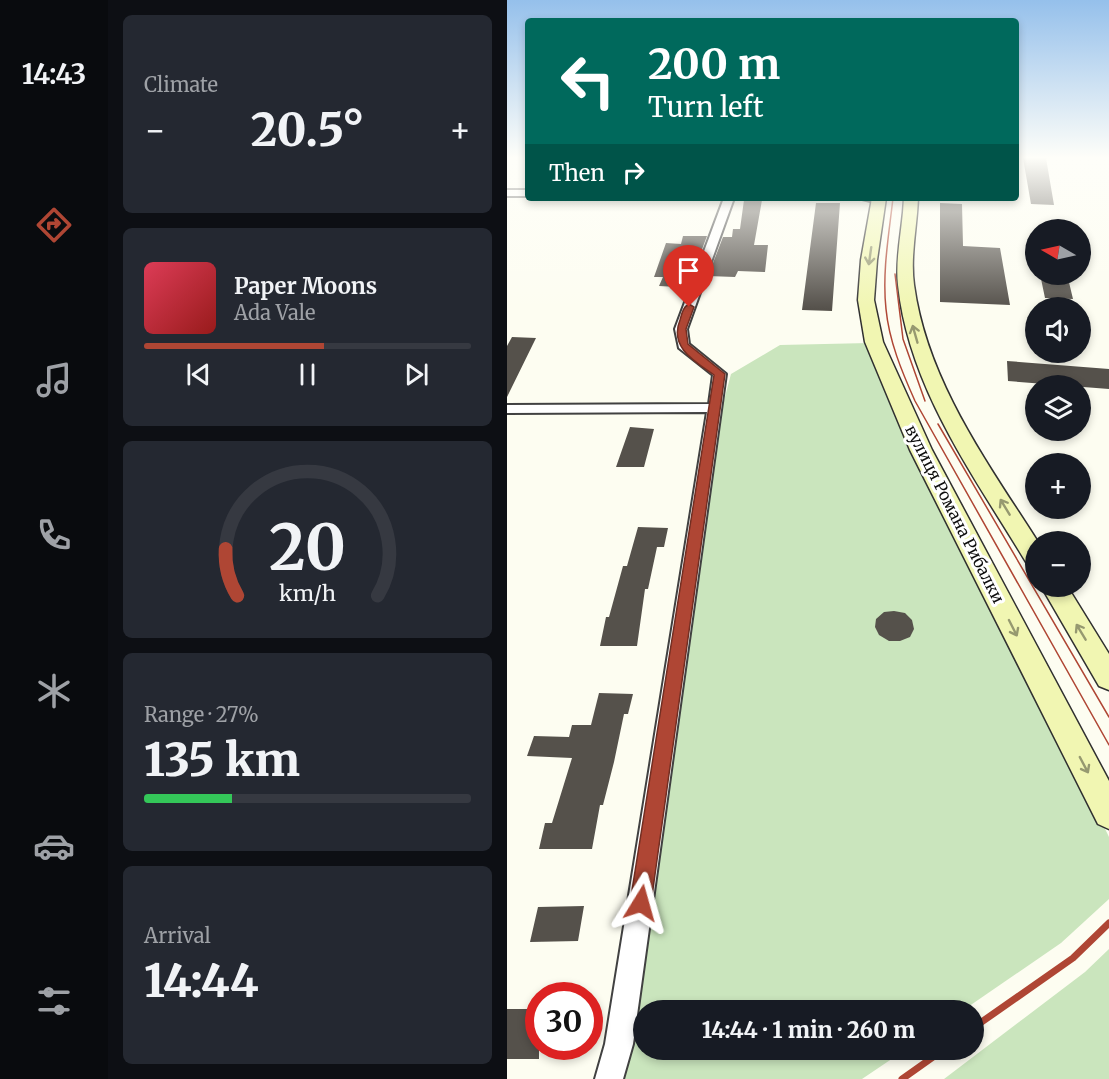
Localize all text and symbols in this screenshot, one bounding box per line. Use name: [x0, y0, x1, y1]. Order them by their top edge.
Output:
text: 200 m: [648, 38, 780, 90]
icon: left: [549, 42, 627, 120]
text: 14:43: [22, 57, 86, 91]
text: Climate: [144, 72, 218, 97]
text: Turn left: [648, 90, 763, 124]
text: 20.5°: [251, 102, 364, 158]
text: −: [144, 110, 166, 151]
text: +: [449, 110, 471, 151]
icon: right: [617, 156, 650, 189]
text: Then: [549, 159, 605, 187]
icon: directions: [33, 204, 75, 246]
north arrow: [1025, 219, 1091, 285]
map controls: [1025, 219, 1091, 597]
pin: [663, 245, 714, 307]
one-way arrow: [864, 245, 875, 265]
icon: arrive: [672, 254, 705, 287]
text: Paper Moons: [234, 272, 377, 300]
button: sound: [1025, 297, 1091, 363]
text: Ada Vale: [234, 300, 315, 325]
one-way arrow: [909, 325, 920, 344]
icon: previous: [182, 358, 215, 391]
icon: pause: [291, 358, 324, 391]
icon: next: [400, 358, 433, 391]
icon: music: [33, 359, 75, 401]
button: layers: [1025, 375, 1091, 441]
street label: вулиця Романа Рибалки: [901, 421, 1009, 607]
button: +: [1025, 453, 1091, 519]
one-way arrow: [998, 498, 1011, 515]
text: 20: [269, 510, 346, 588]
icon: phone: [33, 514, 75, 556]
button: −: [1025, 531, 1091, 597]
text: km/h: [279, 581, 336, 608]
one-way arrow: [1007, 618, 1019, 636]
one-way arrow: [1075, 624, 1087, 641]
icon: climate: [33, 670, 75, 712]
text: Range · 27%: [144, 702, 259, 727]
text: 135 km: [144, 732, 300, 788]
one-way arrow: [1078, 756, 1090, 773]
icon: car: [33, 825, 75, 867]
position arrow: [609, 871, 673, 935]
text: Arrival: [144, 923, 211, 948]
text: 14:44: [144, 953, 259, 1009]
icon: filters: [33, 980, 75, 1022]
speed limit sign: 30: [525, 982, 603, 1060]
text: 14:44 · 1 min · 260 m: [702, 1016, 915, 1044]

